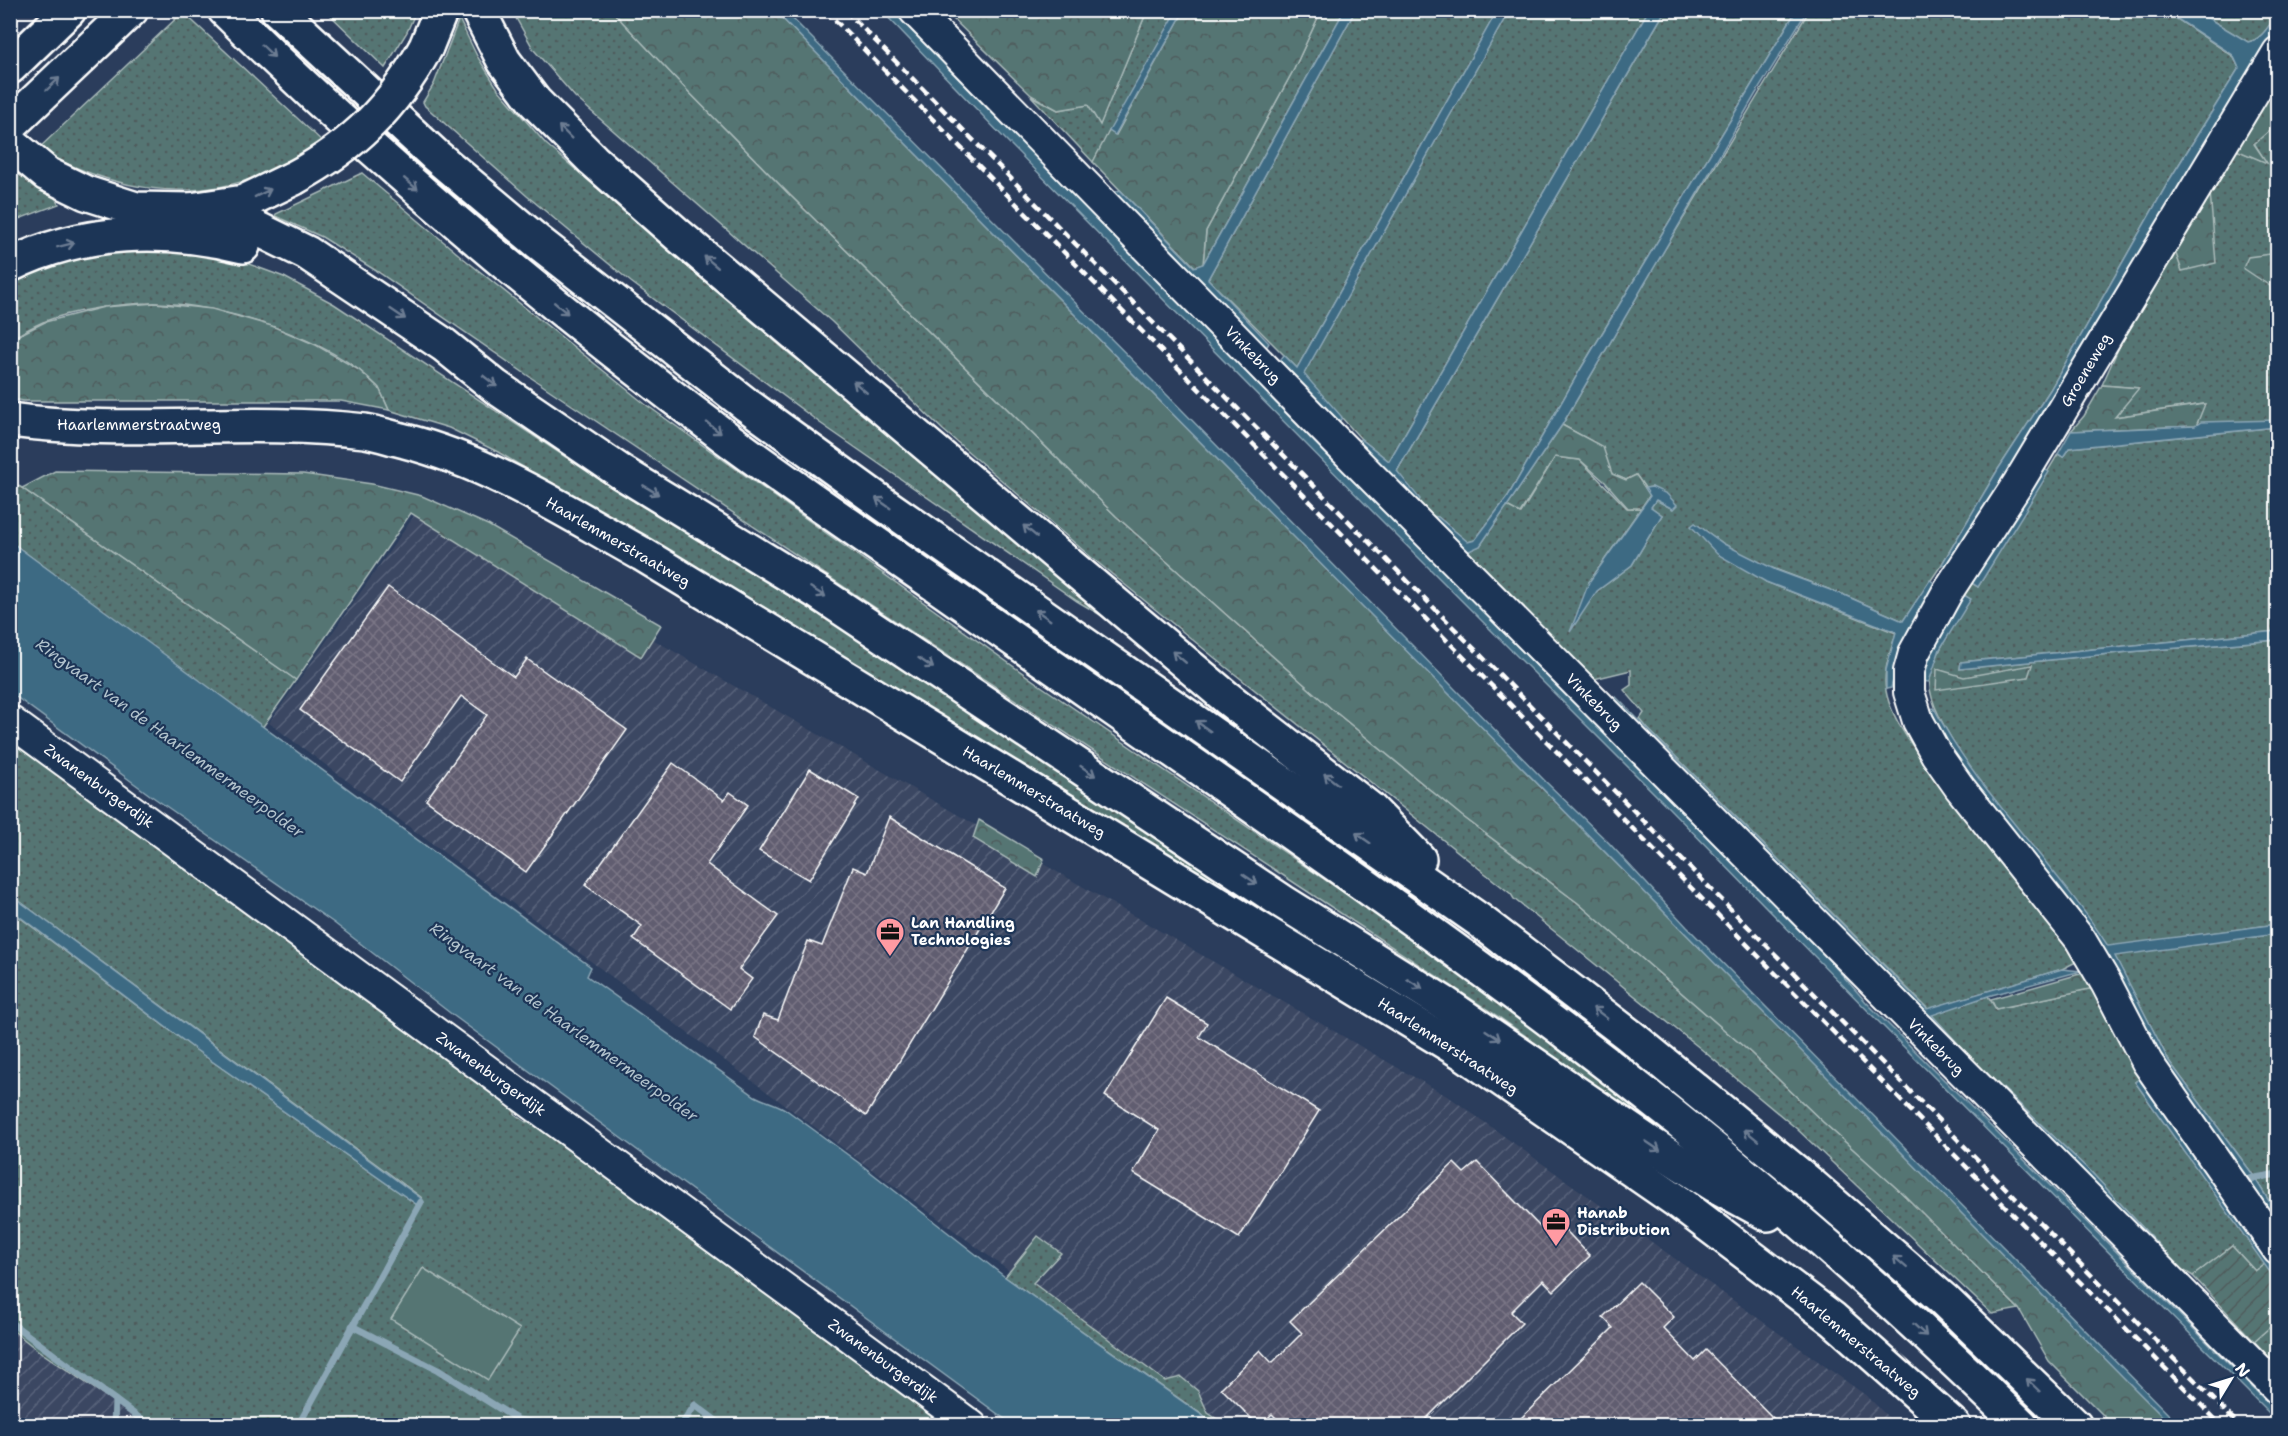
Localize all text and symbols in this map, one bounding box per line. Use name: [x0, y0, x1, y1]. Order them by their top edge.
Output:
one-way arrow: [260, 44, 275, 58]
one-way arrow: [45, 78, 60, 92]
one-way arrow: [558, 125, 573, 140]
one-way arrow: [402, 177, 418, 190]
one-way arrow: [254, 186, 272, 198]
one-way arrow: [56, 239, 75, 251]
one-way arrow: [703, 256, 719, 269]
one-way arrow: [552, 302, 568, 315]
one-way arrow: [389, 308, 406, 320]
street label: Vinkebrug: [1220, 322, 1286, 388]
street label: Groeneweg: [2056, 329, 2116, 411]
one-way arrow: [482, 375, 498, 388]
one-way arrow: [852, 381, 868, 394]
street label: Haarlemmerstraatweg: [57, 415, 221, 435]
one-way arrow: [706, 422, 722, 435]
one-way arrow: [642, 485, 659, 497]
street label: Haarlemmerstraatweg: [542, 492, 694, 592]
one-way arrow: [876, 497, 892, 509]
one-way arrow: [1022, 524, 1038, 537]
one-way arrow: [809, 586, 826, 599]
one-way arrow: [1035, 609, 1052, 621]
water label: Ringvaart van de Haarlemmermeerpolder: [32, 634, 309, 843]
one-way arrow: [1171, 650, 1187, 663]
one-way arrow: [917, 657, 933, 669]
street label: Vinkebrug: [1561, 669, 1627, 735]
one-way arrow: [1196, 720, 1212, 732]
street label: Zwanenburgerdijk: [40, 739, 158, 833]
street label: Haarlemmerstraatweg: [959, 741, 1109, 843]
one-way arrow: [1079, 765, 1096, 777]
one-way arrow: [1323, 772, 1339, 785]
one-way arrow: [1355, 832, 1372, 844]
one-way arrow: [1241, 874, 1258, 886]
place label: Lan Handling Technologies: [911, 913, 1015, 950]
office icon: Lan Handling Technologies: [874, 916, 906, 958]
water label: Ringvaart van de Haarlemmermeerpolder: [426, 918, 703, 1127]
one-way arrow: [1406, 978, 1423, 991]
street label: Haarlemmerstraatweg: [1374, 993, 1522, 1099]
one-way arrow: [1592, 1006, 1608, 1019]
street label: Vinkebrug: [1903, 1014, 1969, 1080]
street label: Zwanenburgerdijk: [432, 1027, 550, 1121]
one-way arrow: [1484, 1029, 1500, 1041]
one-way arrow: [1743, 1129, 1759, 1142]
one-way arrow: [1645, 1139, 1662, 1152]
place label: Hanab Distribution: [1577, 1203, 1670, 1240]
office icon: Hanab Distribution: [1540, 1206, 1572, 1248]
one-way arrow: [1893, 1255, 1908, 1269]
street label: Haarlemmerstraatweg: [1787, 1282, 1925, 1402]
street label: Zwanenburgerdijk: [824, 1314, 942, 1408]
one-way arrow: [1912, 1323, 1927, 1338]
north arrow: [2201, 1349, 2261, 1409]
text: N: [2230, 1359, 2255, 1382]
one-way arrow: [2025, 1378, 2040, 1392]

